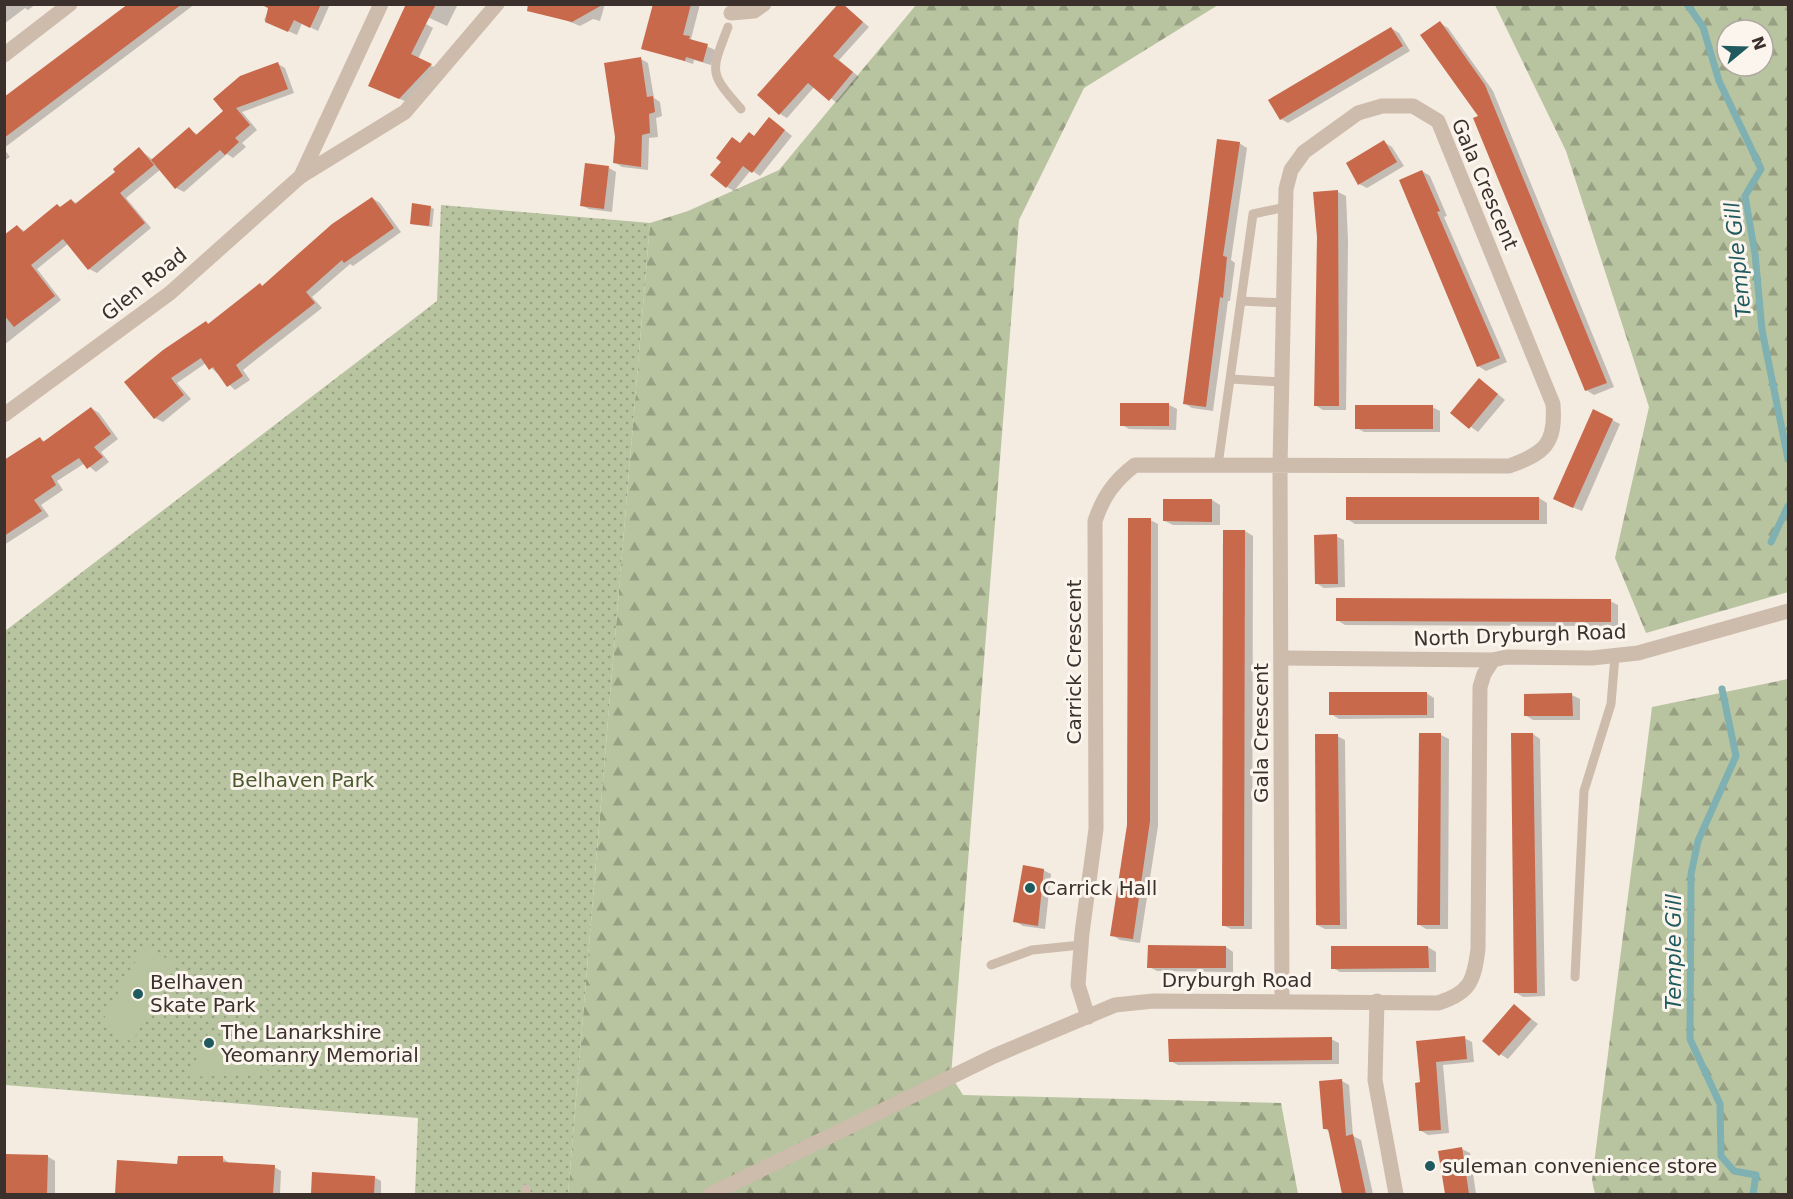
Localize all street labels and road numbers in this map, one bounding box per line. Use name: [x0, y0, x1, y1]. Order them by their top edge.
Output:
street label: Gala Crescent: [1447, 115, 1524, 253]
street label: Glen Road: [97, 242, 191, 326]
street label: Carrick Crescent: [1062, 579, 1086, 745]
street label: North Dryburgh Road: [1413, 619, 1627, 651]
street label: Gala Crescent: [1249, 663, 1273, 803]
street label: Dryburgh Road: [1162, 968, 1312, 992]

